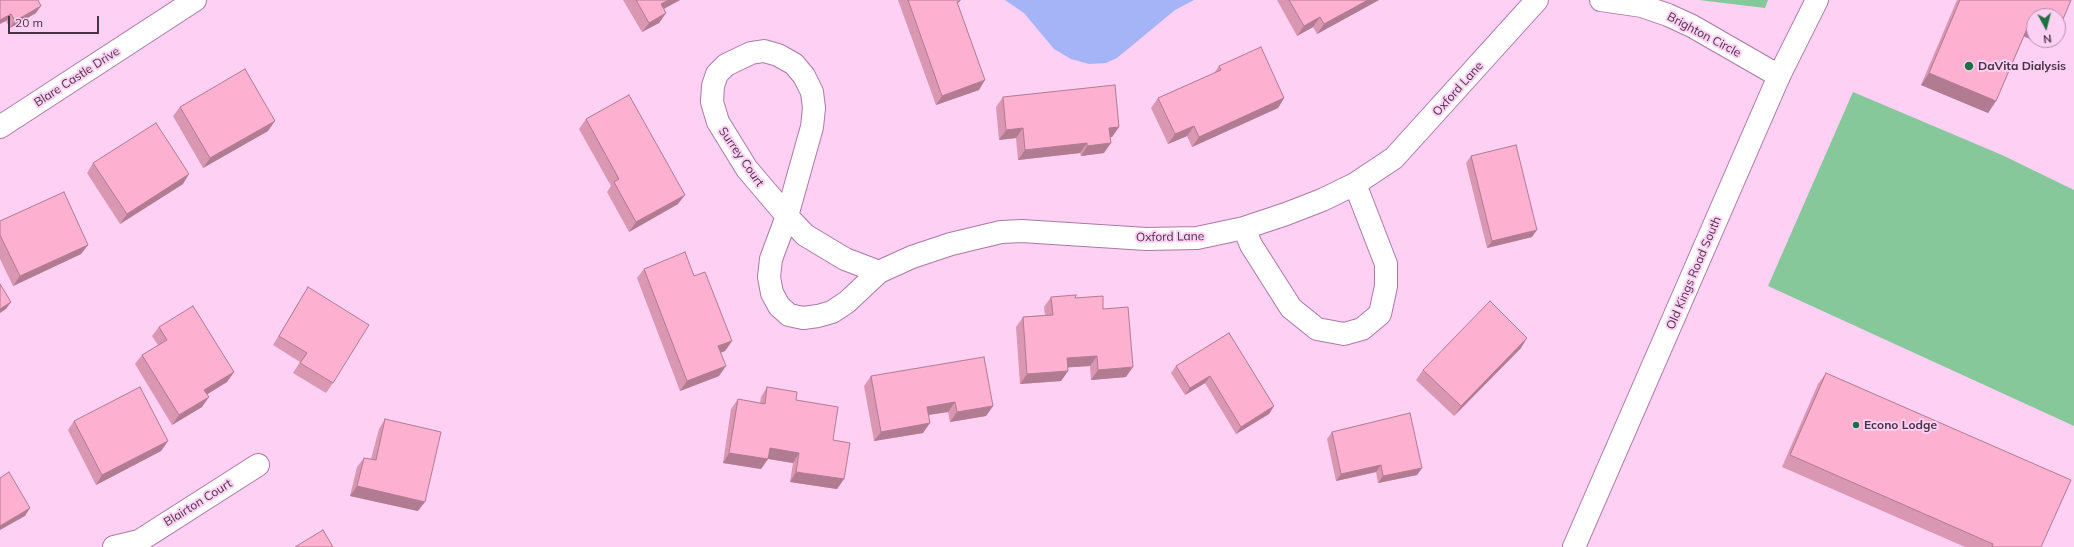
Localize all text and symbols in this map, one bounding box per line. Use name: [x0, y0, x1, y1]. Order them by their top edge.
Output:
scale bar: [10, 8, 101, 34]
north arrow: [2026, 8, 2066, 48]
street label: Brighton Circle: [1665, 10, 1743, 60]
text: 20 m: [15, 15, 43, 30]
text: N: [2042, 31, 2052, 46]
street label: Blare Castle Drive: [32, 44, 122, 110]
street label: Oxford Lane: [1430, 59, 1486, 119]
place label: DaVita Dialysis: [1978, 59, 2066, 73]
marker: DaVita Dialysis: [1963, 60, 1975, 72]
street label: Surrey Court: [715, 124, 767, 190]
street label: Old Kings Road South: [1664, 214, 1724, 332]
street label: Oxford Lane: [1136, 229, 1204, 245]
place label: Econo Lodge: [1864, 418, 1937, 432]
marker: Econo Lodge: [1851, 420, 1861, 430]
street label: Blairton Court: [161, 476, 235, 530]

